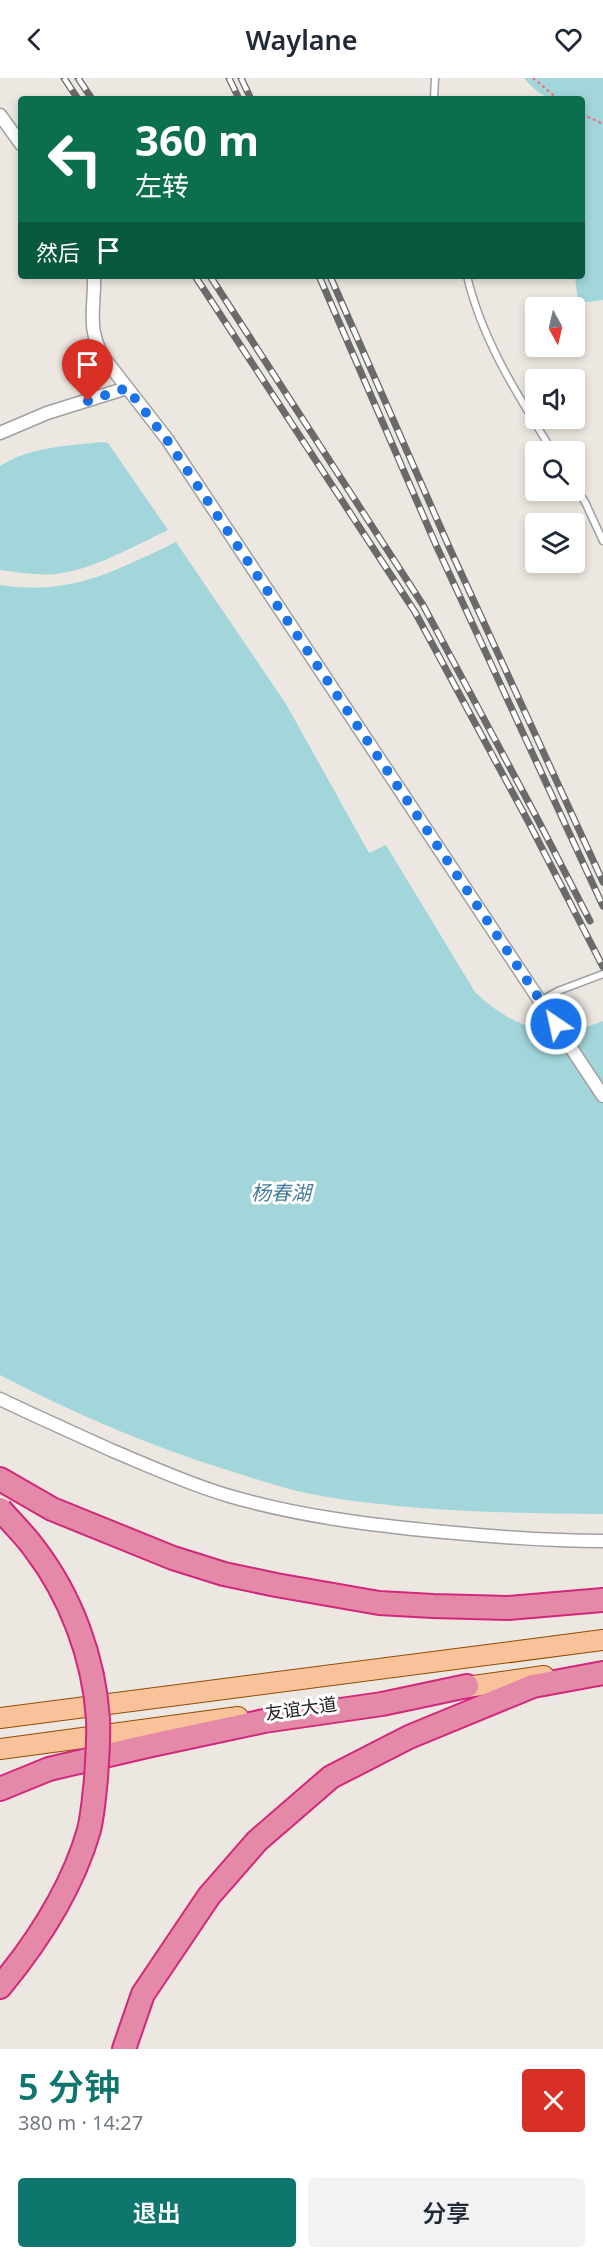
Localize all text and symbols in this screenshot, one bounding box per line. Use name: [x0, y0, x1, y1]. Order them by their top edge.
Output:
text: Waylane: [245, 21, 358, 58]
icon: back: [18, 23, 51, 56]
icon: heart: [552, 23, 585, 56]
text: 360 m: [135, 111, 259, 168]
icon: left: [36, 120, 114, 198]
text: 左转: [135, 167, 189, 204]
icon: arrive: [92, 234, 125, 267]
text: 然后: [36, 237, 80, 267]
north arrow: [525, 297, 585, 357]
map controls: [525, 297, 585, 573]
pin: [62, 339, 113, 401]
icon: arrive: [71, 348, 104, 381]
button: sound: [525, 369, 585, 429]
button: search: [525, 441, 585, 501]
button: layers: [525, 513, 585, 573]
position arrow: [524, 992, 588, 1056]
water label: 杨春湖: [251, 1179, 314, 1206]
street label: 友谊大道: [264, 1691, 338, 1725]
text: 5 分钟: [18, 2062, 120, 2111]
button: close: [522, 2069, 585, 2132]
text: 380 m · 14:27: [18, 2109, 143, 2136]
button: 退出: [18, 2178, 296, 2247]
button: 分享: [308, 2178, 585, 2247]

